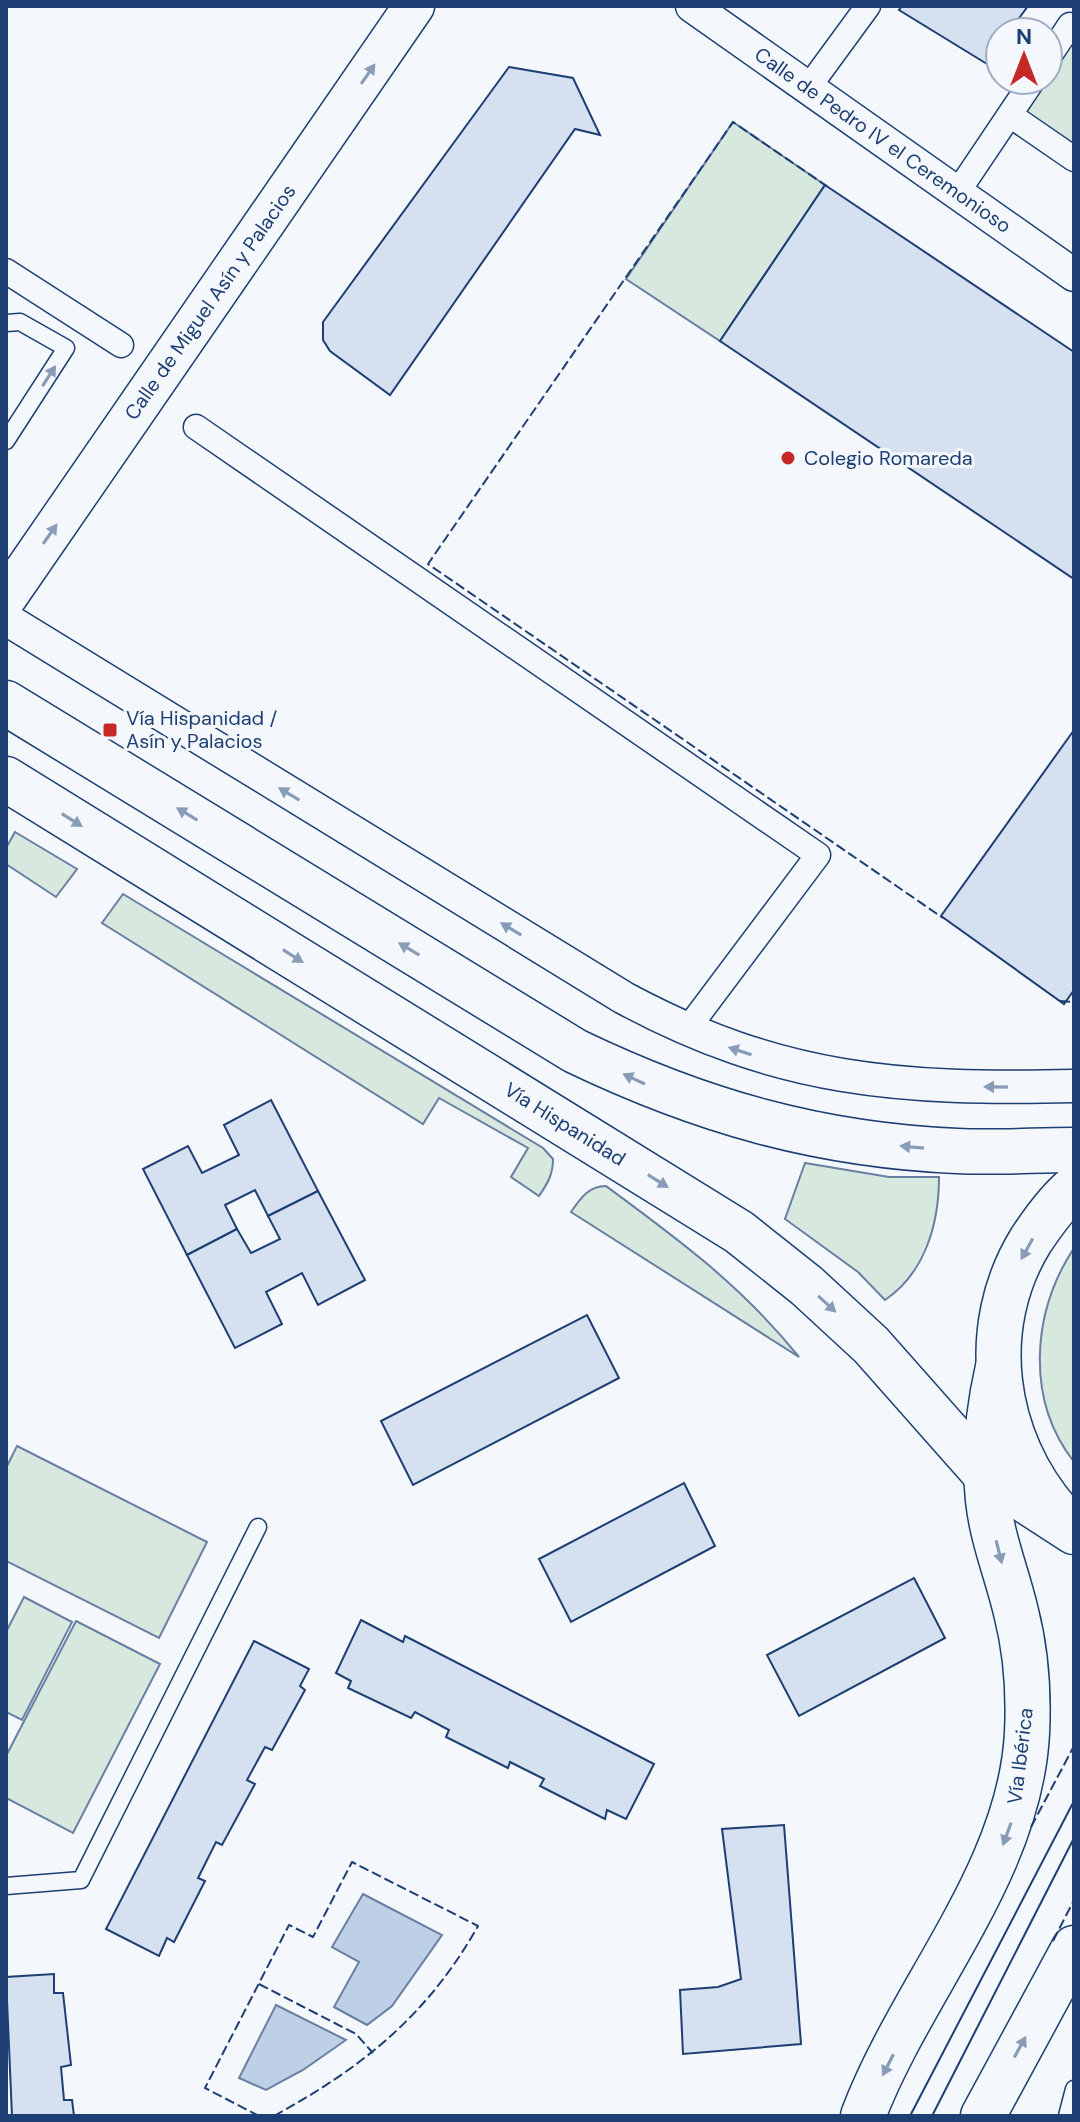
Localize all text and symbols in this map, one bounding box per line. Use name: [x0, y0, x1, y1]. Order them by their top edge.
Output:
north arrow: [984, 16, 1064, 96]
text: N: [1016, 22, 1032, 51]
street label: Calle de Pedro IV el Ceremonioso: [750, 41, 1016, 239]
one-way arrow: [360, 63, 375, 84]
street label: Calle de Miguel Asín y Palacios: [118, 179, 302, 425]
one-way arrow: [41, 365, 56, 386]
place label: Colegio Romareda: [804, 445, 973, 471]
marker: Colegio Romareda: [779, 449, 797, 467]
one-way arrow: [42, 523, 57, 544]
place label: Vía Hispanidad / Asín y Palacios: [126, 705, 277, 754]
marker: Vía Hispanidad / Asín y Palacios: [101, 721, 119, 739]
one-way arrow: [278, 787, 300, 801]
one-way arrow: [176, 807, 198, 821]
one-way arrow: [61, 812, 83, 826]
one-way arrow: [500, 923, 522, 937]
one-way arrow: [398, 943, 420, 957]
one-way arrow: [283, 949, 304, 964]
one-way arrow: [727, 1045, 751, 1057]
one-way arrow: [622, 1072, 645, 1086]
street label: Vía Hispanidad: [500, 1076, 630, 1172]
one-way arrow: [983, 1081, 1008, 1093]
one-way arrow: [899, 1140, 924, 1153]
one-way arrow: [647, 1174, 668, 1189]
one-way arrow: [1020, 1238, 1034, 1260]
one-way arrow: [818, 1295, 837, 1313]
one-way arrow: [994, 1539, 1006, 1564]
street label: Vía Ibérica: [1001, 1706, 1039, 1806]
one-way arrow: [1000, 1822, 1012, 1846]
one-way arrow: [1013, 2036, 1026, 2059]
one-way arrow: [881, 2054, 895, 2076]

